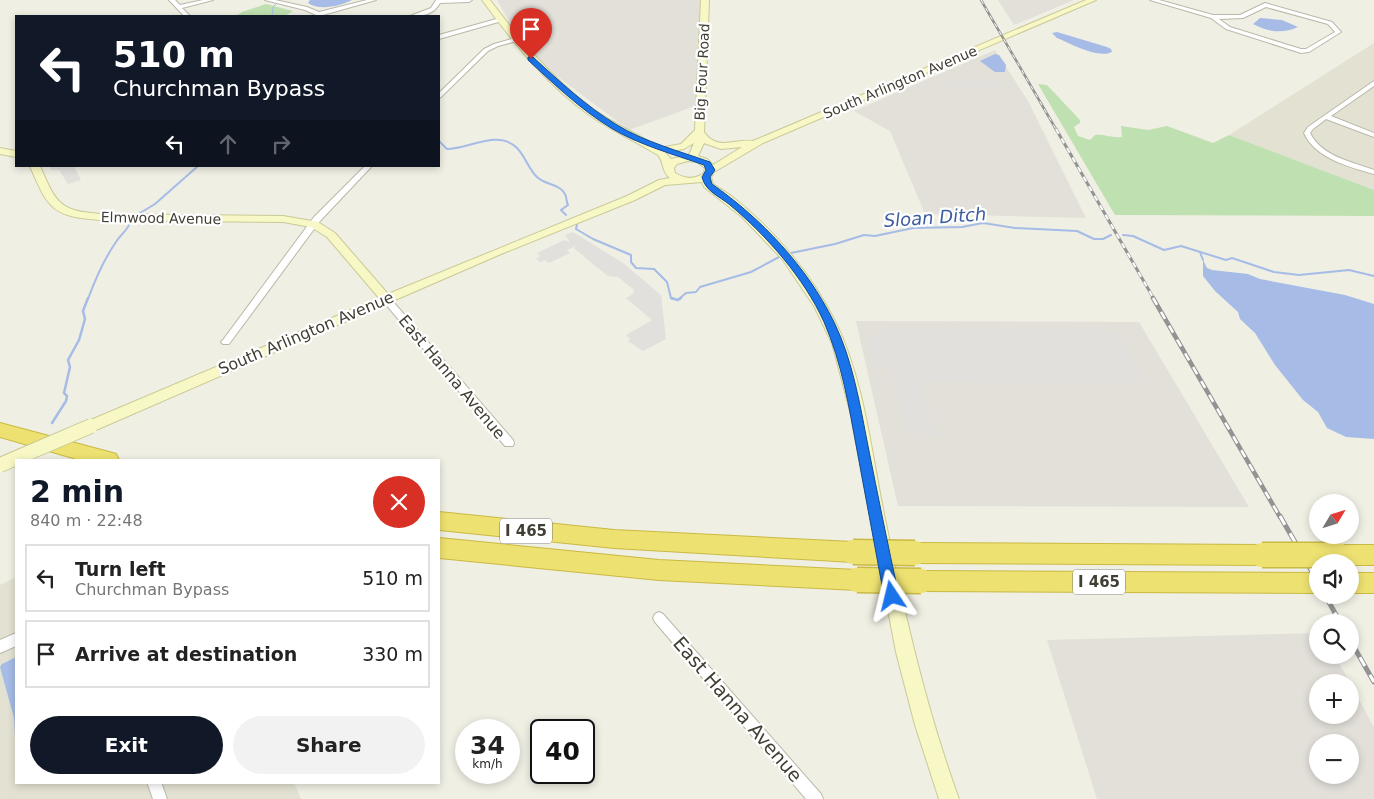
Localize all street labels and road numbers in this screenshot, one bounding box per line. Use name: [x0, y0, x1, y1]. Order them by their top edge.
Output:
street label: Big Four Road: [691, 23, 713, 121]
street label: South Arlington Avenue: [821, 42, 979, 122]
street label: Elmwood Avenue: [101, 209, 221, 227]
street label: South Arlington Avenue: [215, 287, 397, 379]
street label: East Hanna Avenue: [395, 311, 509, 443]
road number: I 465: [500, 518, 552, 544]
road number: I 465: [1073, 570, 1125, 594]
street label: East Hanna Avenue: [669, 632, 807, 786]

